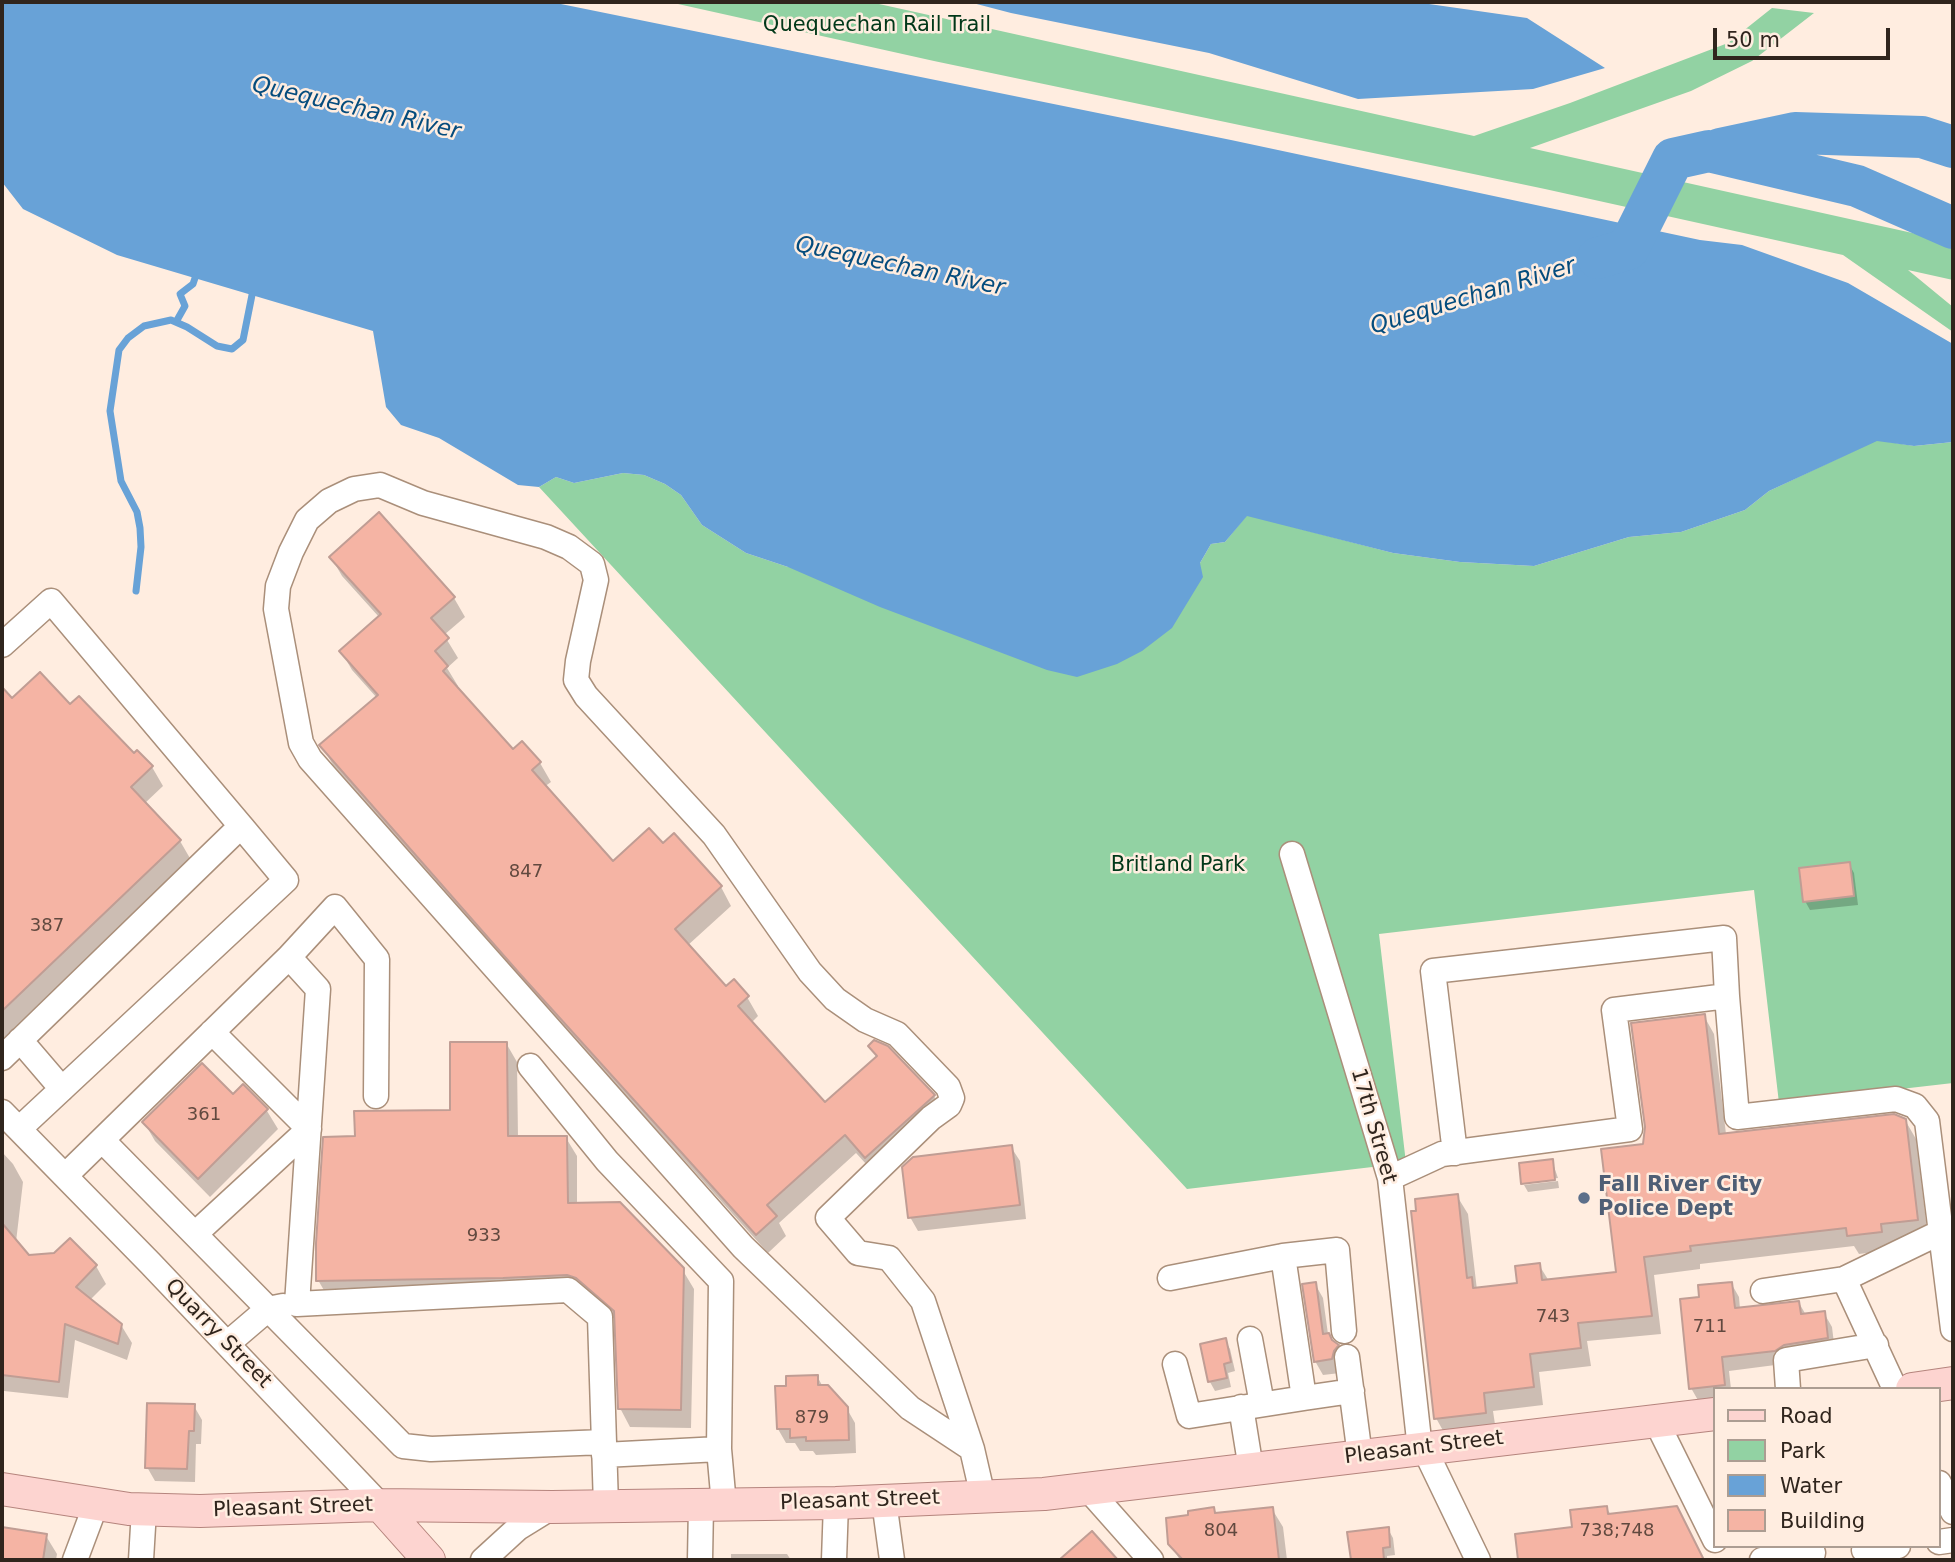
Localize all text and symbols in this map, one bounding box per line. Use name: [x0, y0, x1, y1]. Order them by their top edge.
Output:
park label: Quequechan Rail Trail: [763, 13, 991, 39]
scale bar: [1717, 14, 1894, 58]
text: 50 m: [1726, 28, 1780, 52]
water label: Quequechan River: [249, 72, 463, 146]
water label: Quequechan River: [793, 231, 1007, 303]
water label: Quequechan River: [1367, 253, 1579, 341]
park label: Britland Park: [1111, 853, 1245, 879]
house number: 847: [509, 861, 543, 883]
house number: 387: [30, 915, 64, 937]
street label: 17th Street: [1345, 1065, 1401, 1187]
house number: 361: [187, 1104, 221, 1126]
place label: Fall River City Police Dept: [1598, 1173, 1762, 1223]
marker: Fall River City Police Dept: [1576, 1190, 1592, 1206]
house number: 933: [467, 1225, 501, 1247]
street label: Quarry Street: [159, 1274, 277, 1394]
house number: 743: [1536, 1306, 1570, 1328]
house number: 711: [1693, 1316, 1727, 1338]
legend: [1714, 1387, 1941, 1548]
text: Road: [1780, 1404, 1833, 1428]
house number: 879: [795, 1407, 829, 1429]
street label: Pleasant Street: [1343, 1426, 1505, 1470]
text: Park: [1780, 1439, 1825, 1463]
text: Water: [1780, 1474, 1842, 1498]
street label: Pleasant Street: [780, 1486, 940, 1516]
street label: Pleasant Street: [213, 1493, 373, 1523]
text: Building: [1780, 1509, 1865, 1533]
house number: 804: [1204, 1520, 1238, 1542]
house number: 738;748: [1580, 1520, 1654, 1542]

